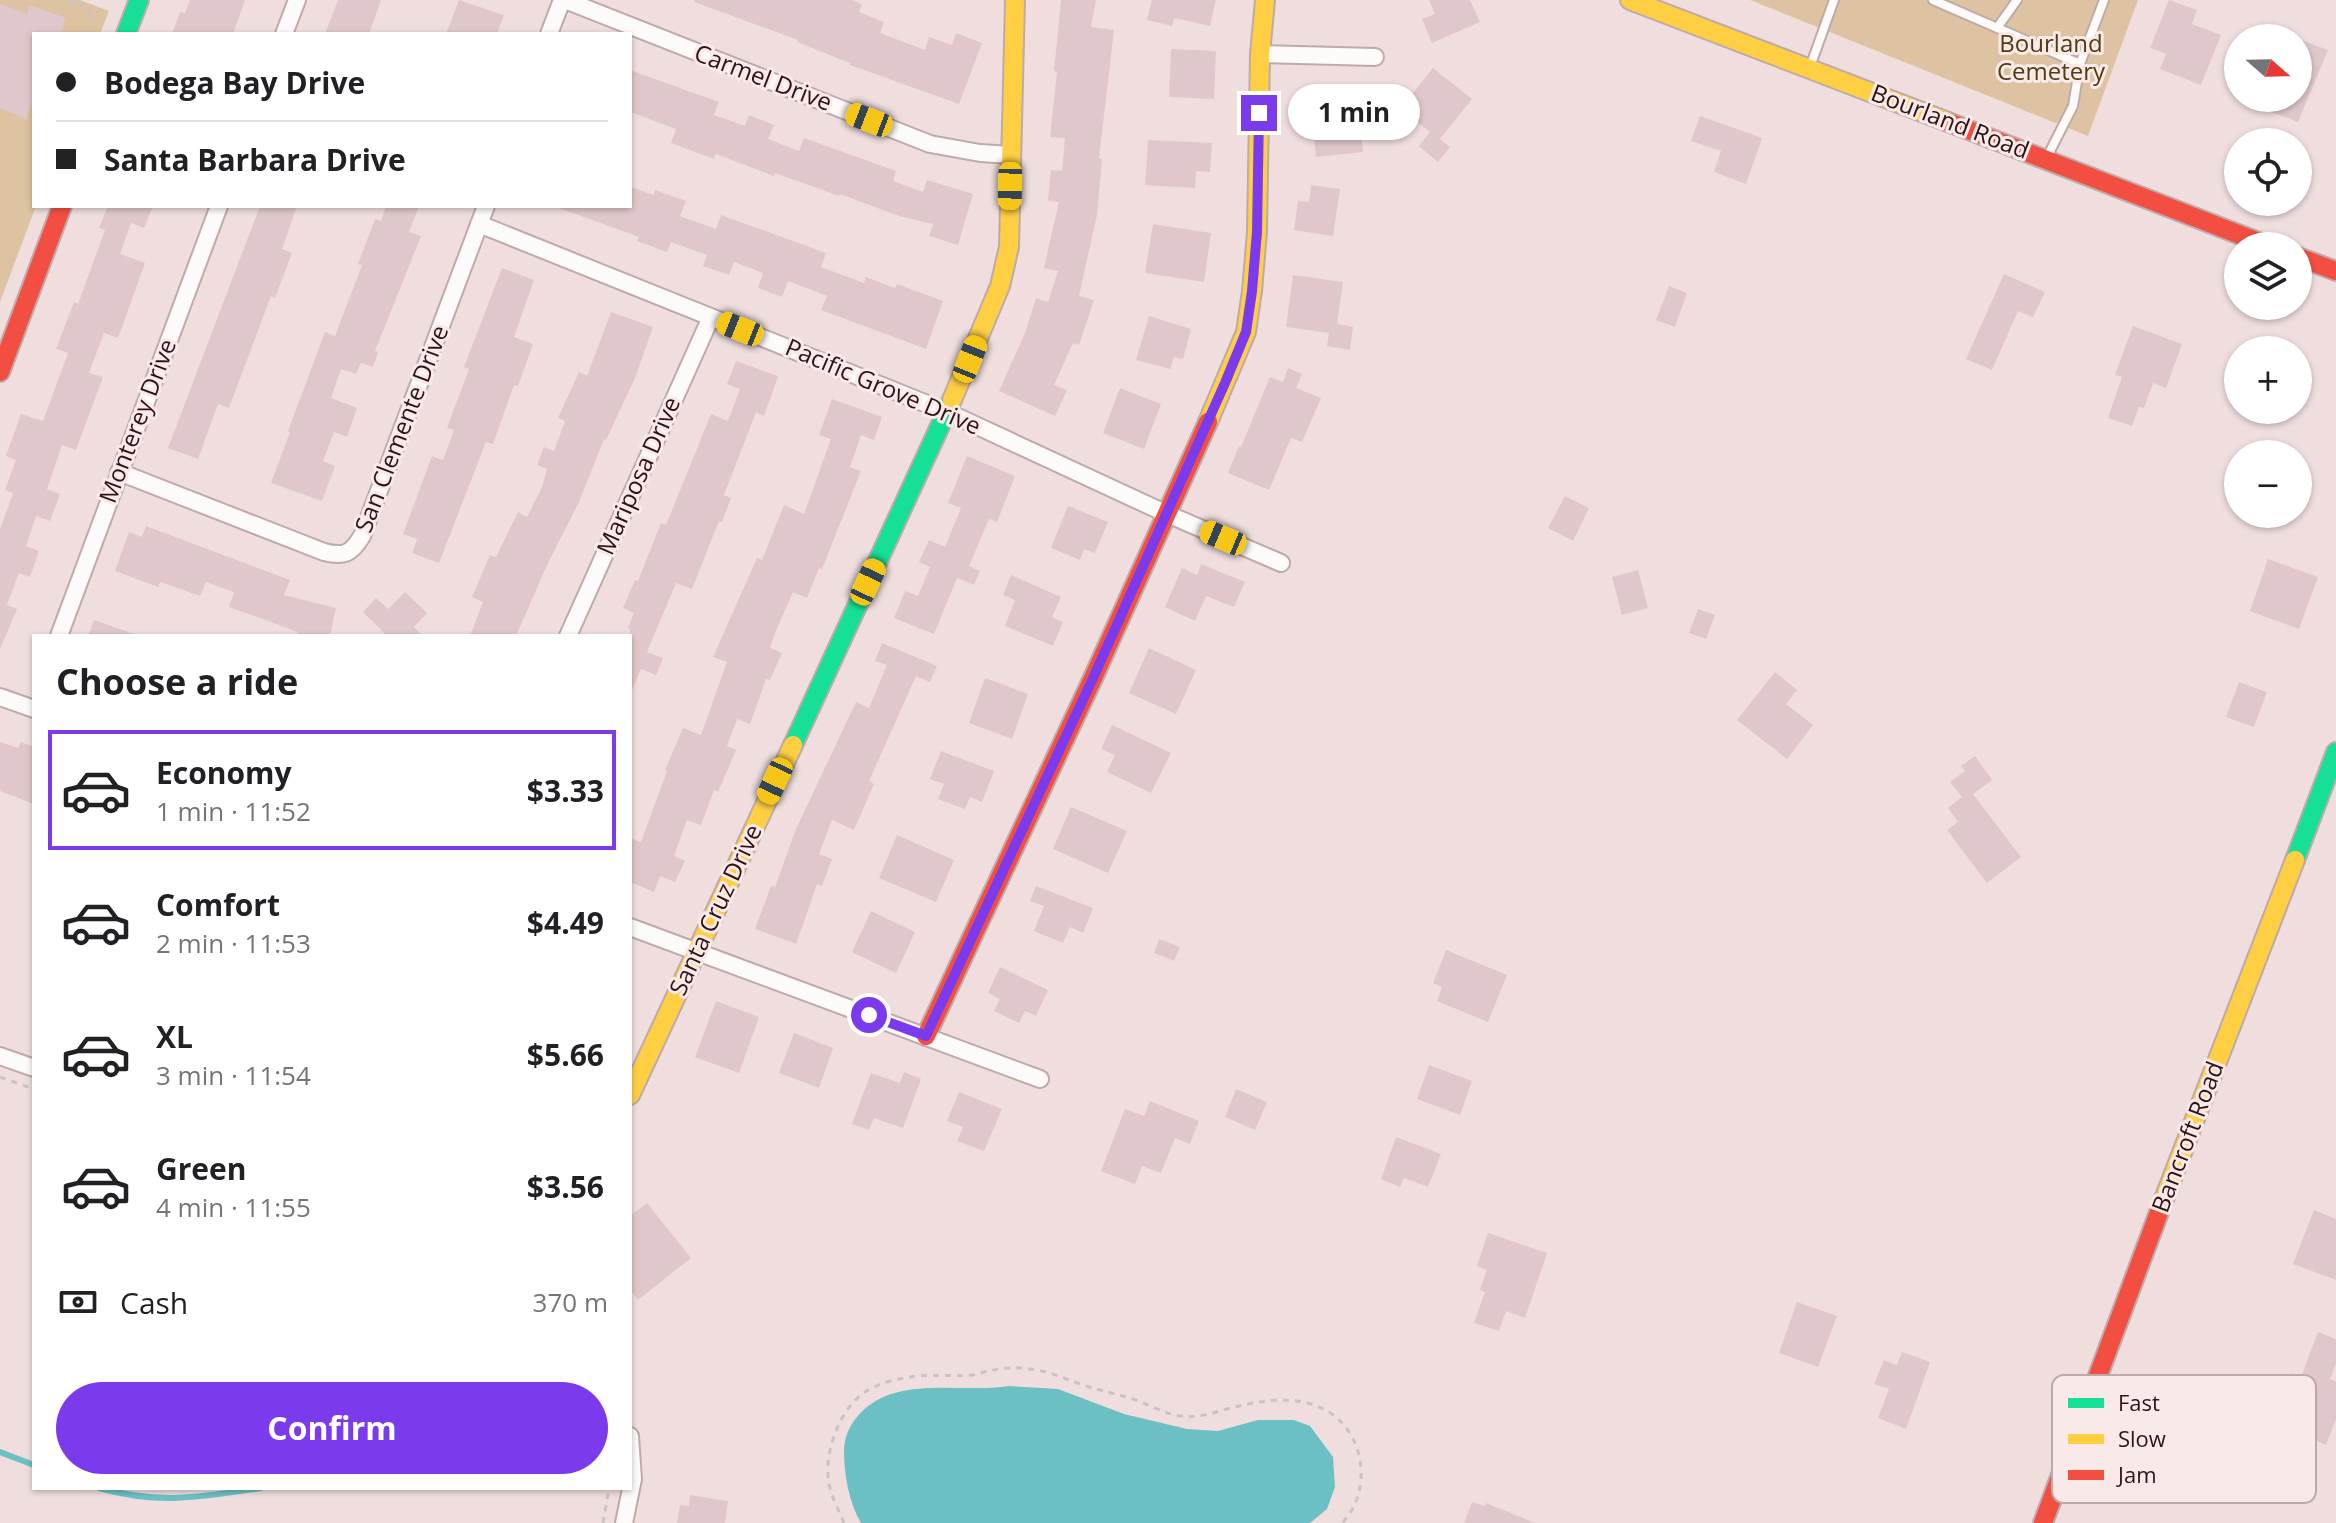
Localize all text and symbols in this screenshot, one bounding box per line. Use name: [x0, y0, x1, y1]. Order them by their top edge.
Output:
north arrow: [2224, 24, 2312, 112]
map controls: [2224, 24, 2312, 528]
park label: Bourland Cemetery: [1997, 26, 2106, 87]
street label: Carmel Drive: [690, 35, 837, 118]
text: Bodega Bay Drive: [104, 62, 365, 103]
street label: Bourland Road: [1867, 75, 2034, 166]
callout: 1 min: [1287, 85, 1419, 141]
text: 1 min: [1318, 94, 1390, 130]
route end: [1241, 95, 1277, 131]
car: [842, 100, 896, 140]
button: locate: [2224, 128, 2312, 216]
text: Santa Barbara Drive: [104, 139, 406, 180]
car: [998, 162, 1022, 210]
button: layers: [2224, 232, 2312, 320]
car: [713, 309, 767, 349]
street label: San Clemente Drive: [346, 320, 455, 537]
street label: Pacific Grove Drive: [781, 330, 986, 442]
car: [950, 332, 990, 386]
street label: Monterey Drive: [90, 334, 183, 507]
button: +: [2224, 336, 2312, 424]
street label: Mariposa Drive: [588, 391, 687, 560]
button: −: [2224, 440, 2312, 528]
car: [1196, 518, 1250, 558]
car: [847, 555, 889, 609]
text: Choose a ride: [56, 657, 298, 706]
text: Economy: [156, 752, 292, 793]
icon: car: [60, 754, 132, 826]
car: [754, 754, 796, 808]
text: $3.33: [527, 770, 604, 811]
text: 1 min · 11:52: [156, 793, 311, 829]
street label: Santa Cruz Drive: [661, 818, 769, 1000]
text: Comfort: [156, 884, 280, 925]
icon: car: [60, 886, 132, 958]
text: $4.49: [527, 902, 604, 943]
text: 2 min · 11:53: [156, 925, 311, 961]
route start: [851, 997, 887, 1033]
text: XL: [156, 1016, 193, 1057]
icon: car: [60, 1018, 132, 1090]
text: $5.66: [527, 1034, 604, 1075]
street label: Bancroft Road: [2143, 1056, 2231, 1217]
text: 3 min · 11:54: [156, 1057, 311, 1093]
text: Green: [156, 1148, 247, 1189]
icon: car: [60, 1150, 132, 1222]
text: $3.56: [527, 1166, 604, 1207]
text: 4 min · 11:55: [156, 1189, 311, 1225]
icon: cash: [56, 1280, 100, 1324]
text: Cash: [120, 1282, 188, 1323]
text: 370 m: [533, 1284, 608, 1320]
legend: [2052, 1375, 2316, 1503]
button: Confirm: [56, 1382, 608, 1474]
text: Fast: [2118, 1387, 2160, 1417]
text: Slow: [2118, 1423, 2166, 1453]
text: Jam: [2116, 1459, 2157, 1489]

